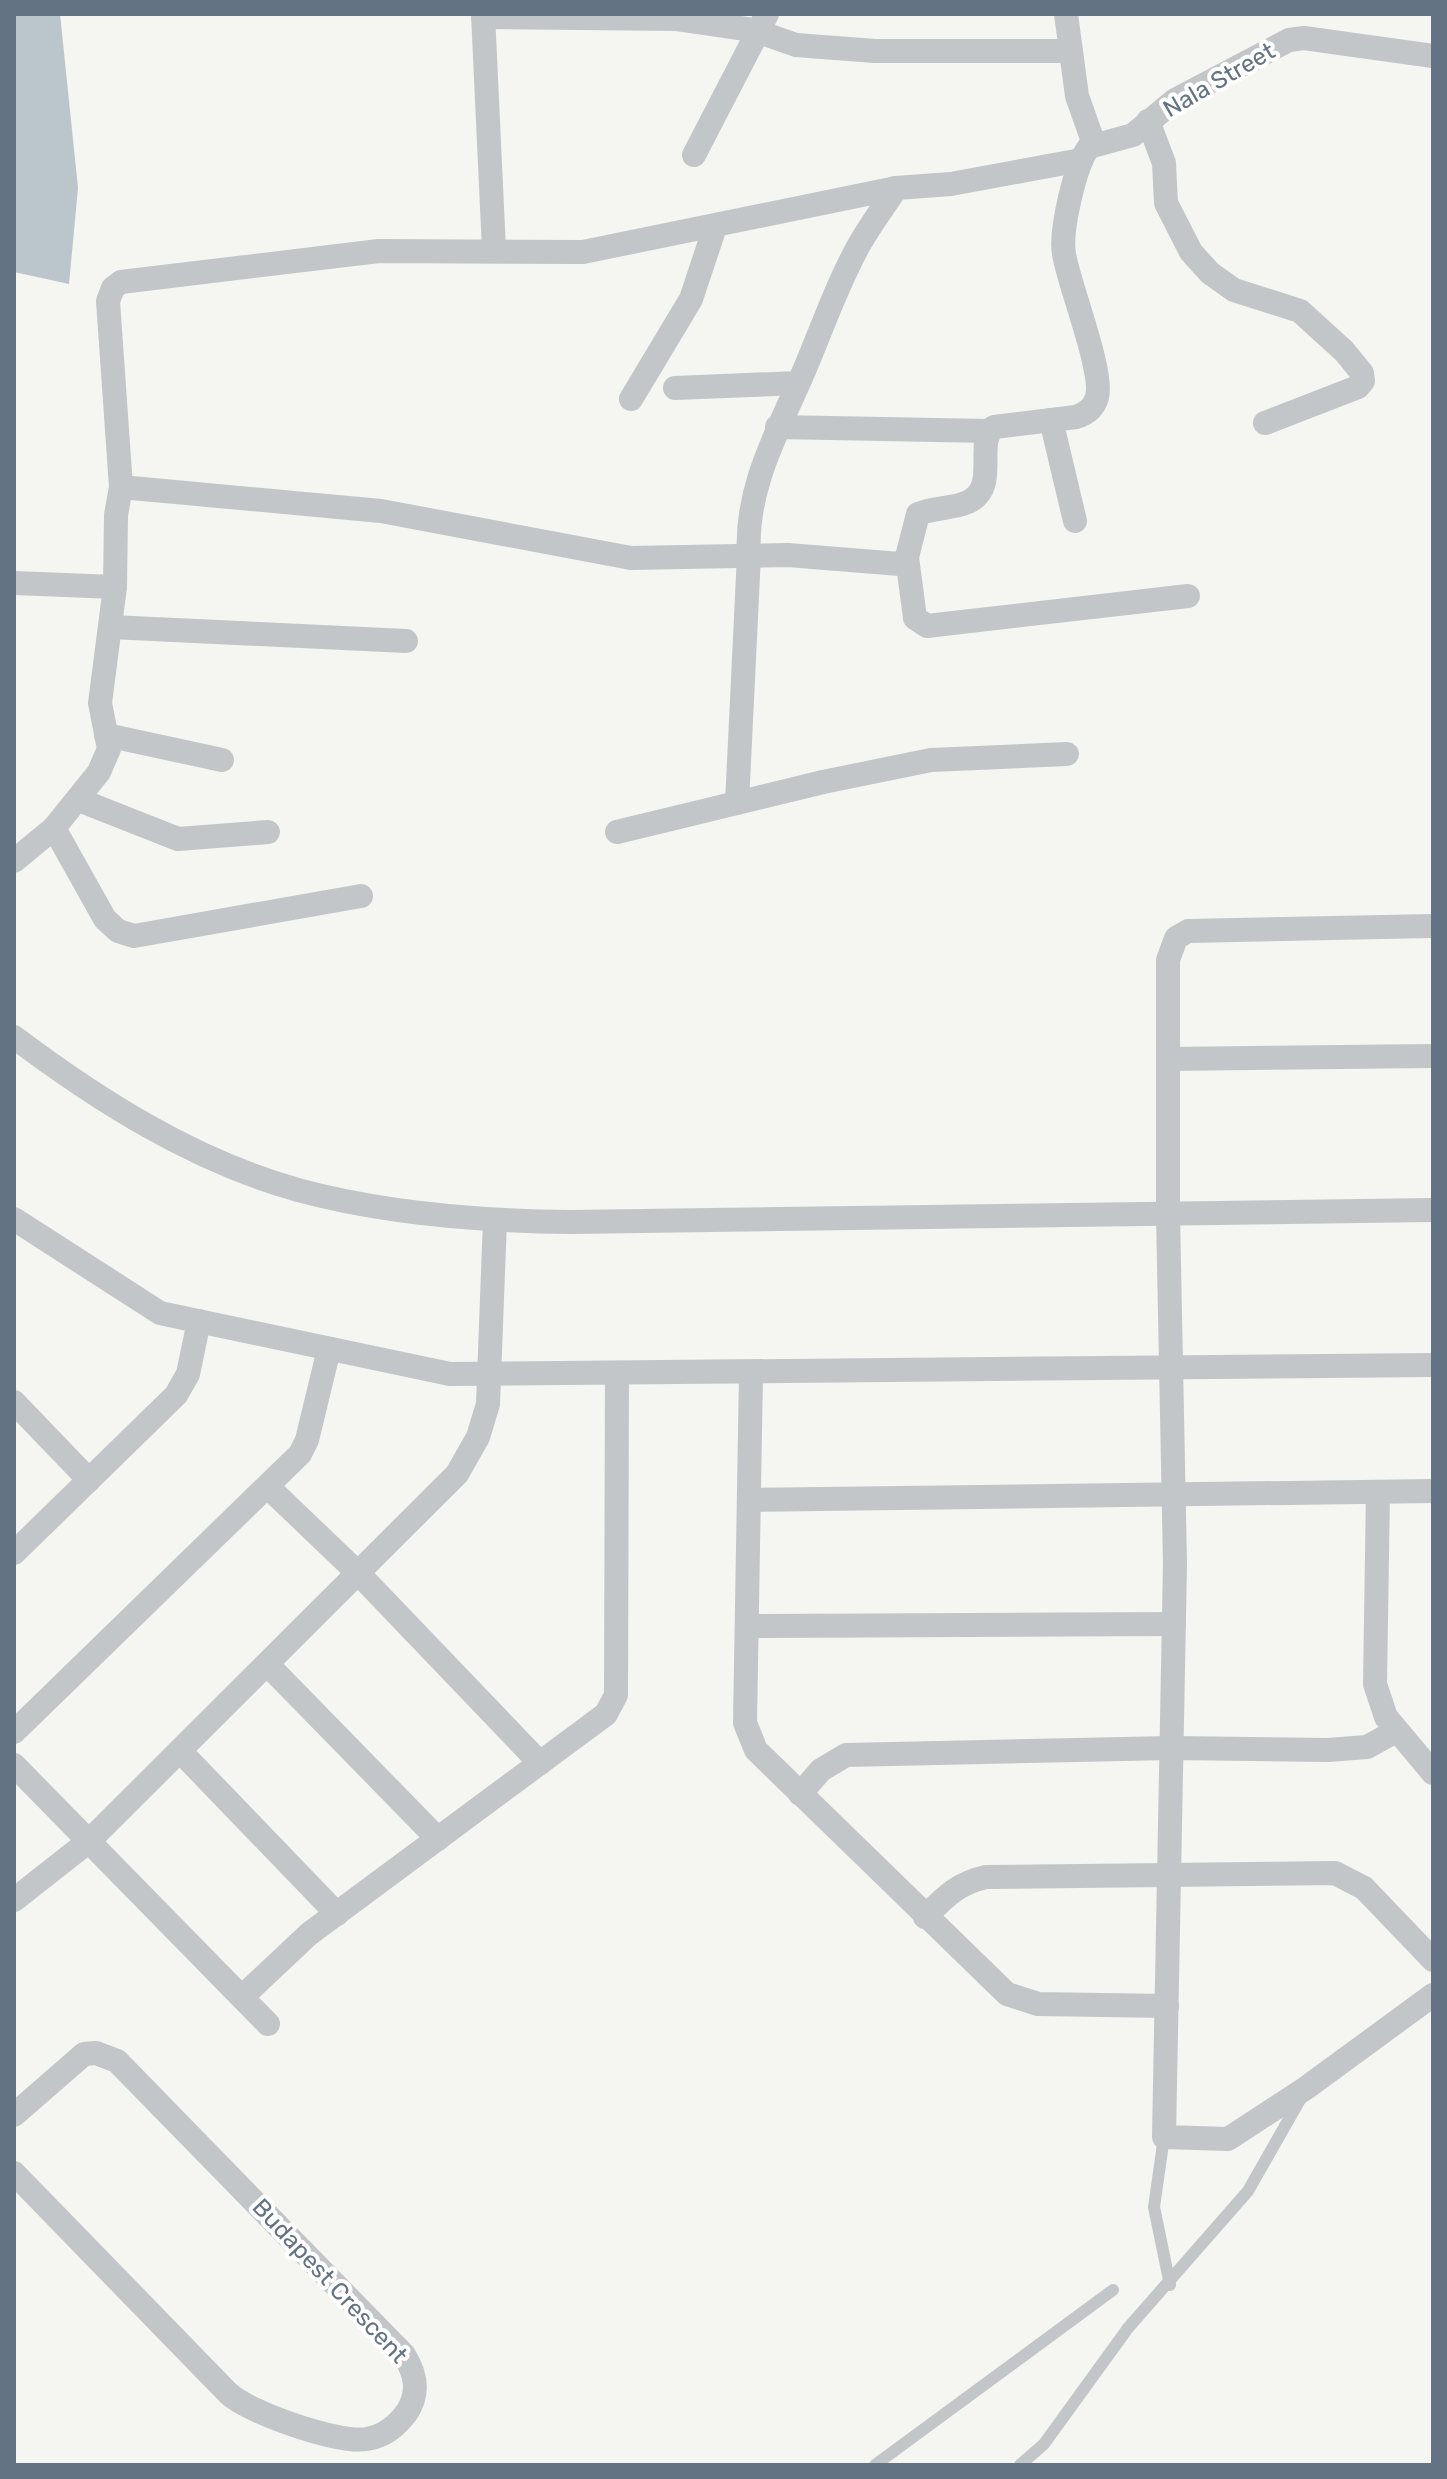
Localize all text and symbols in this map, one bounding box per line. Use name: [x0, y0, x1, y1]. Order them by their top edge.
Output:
street label: Nala Street: [1158, 37, 1280, 123]
street label: Budapest Crescent: [247, 2193, 413, 2369]

